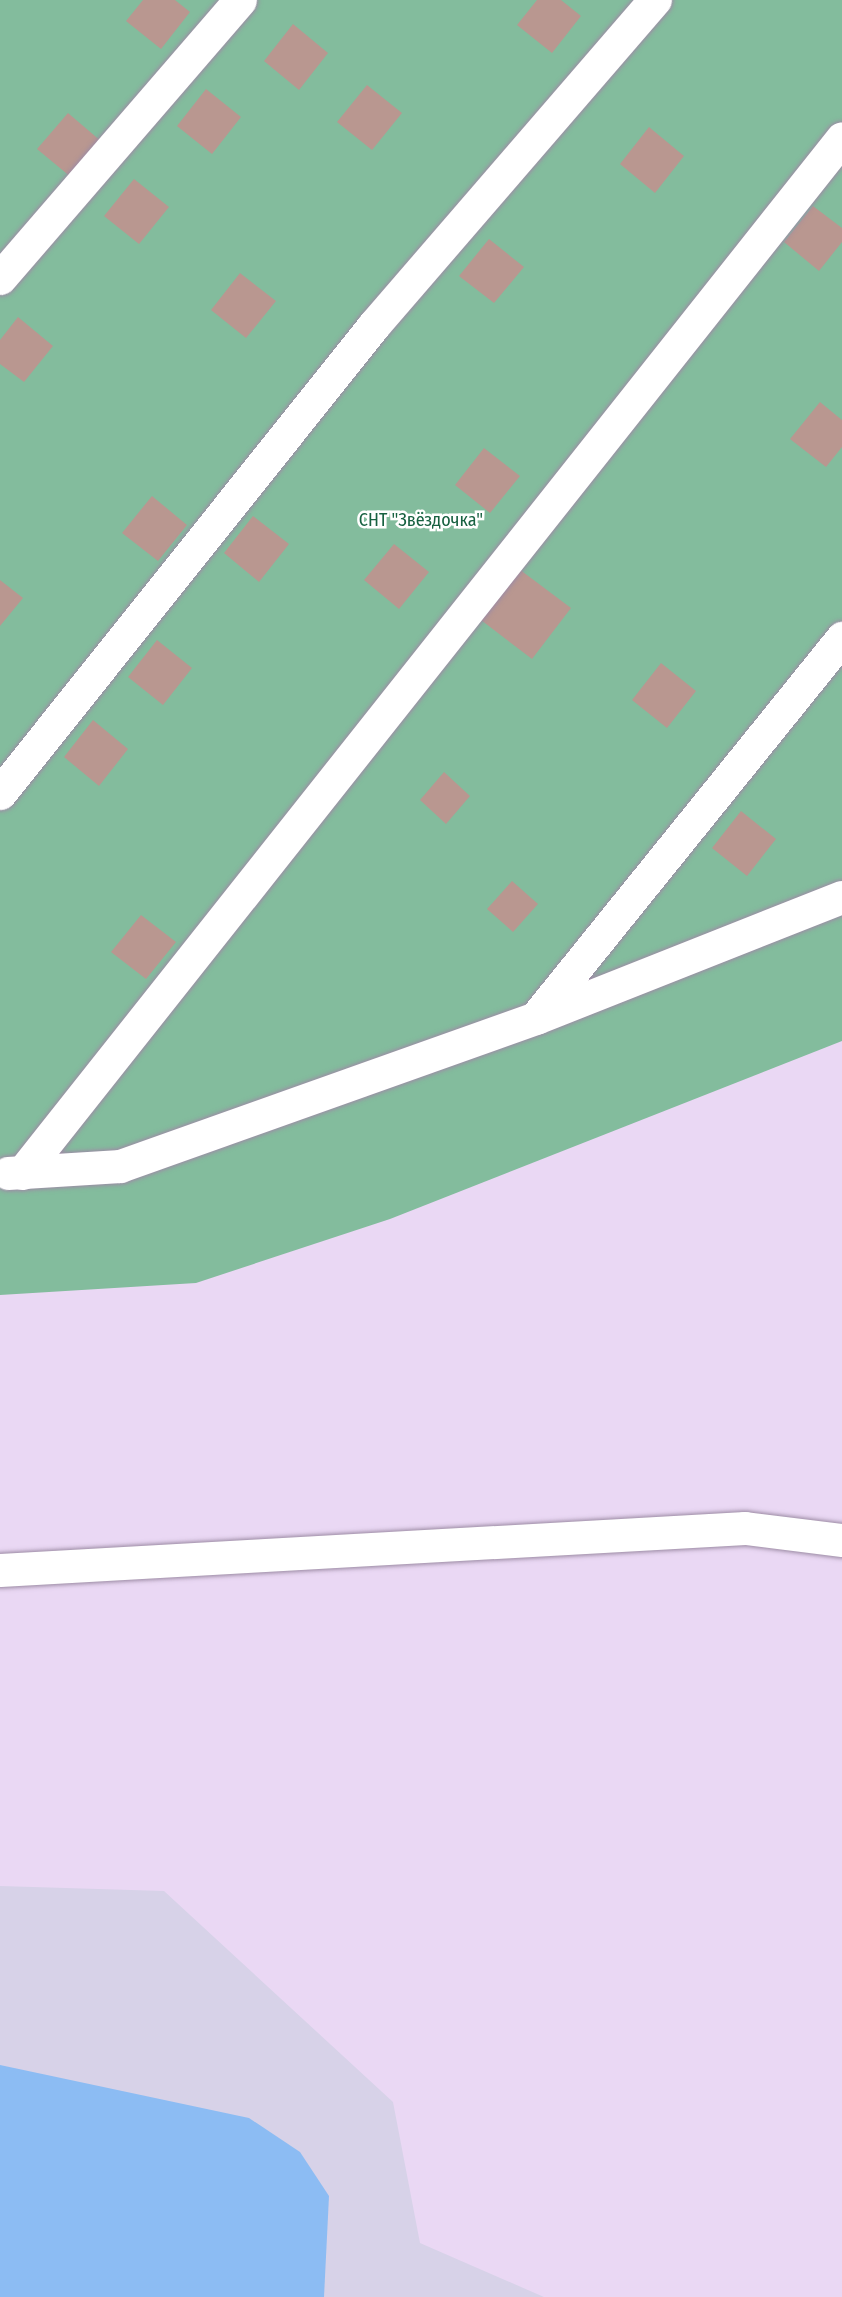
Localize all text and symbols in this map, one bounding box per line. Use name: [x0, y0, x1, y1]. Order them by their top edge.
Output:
park label: СНТ "Звёздочка": [359, 509, 483, 531]

